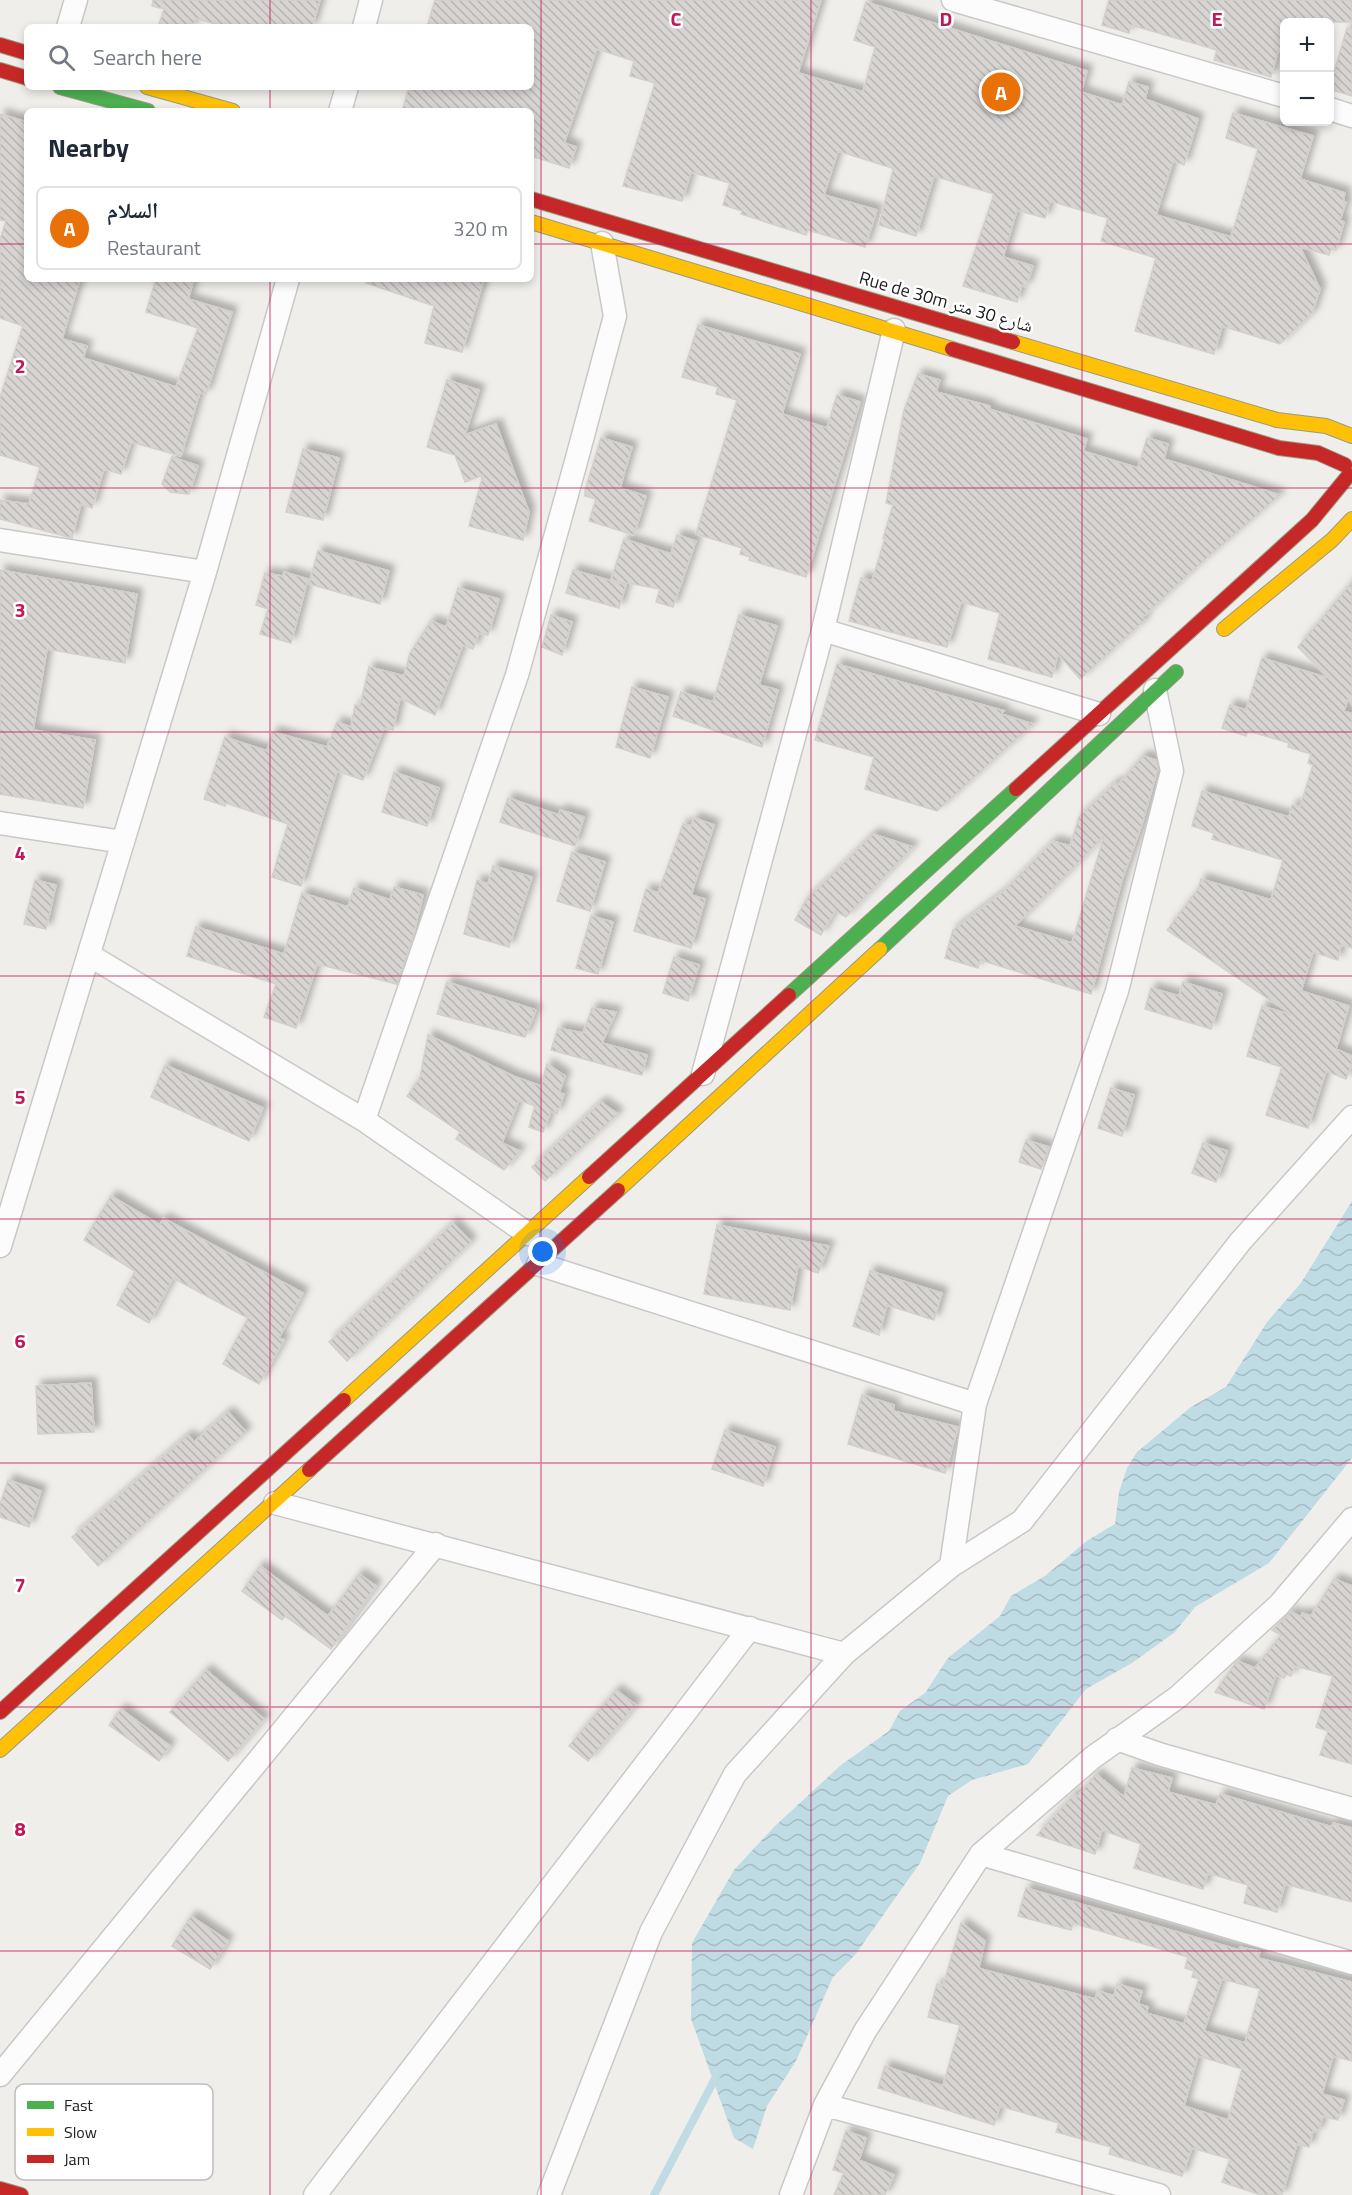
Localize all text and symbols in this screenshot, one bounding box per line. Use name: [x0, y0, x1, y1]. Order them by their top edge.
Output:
text: C: [671, 3, 682, 34]
text: D: [940, 3, 952, 34]
text: E: [1211, 3, 1223, 34]
map controls: [1280, 18, 1334, 126]
button: +: [1280, 18, 1334, 72]
search box: [24, 24, 534, 90]
text: Search here: [93, 40, 202, 74]
icon: search: [45, 41, 78, 74]
pin: A: [982, 70, 1020, 115]
button: −: [1280, 72, 1334, 126]
text: Nearby: [48, 128, 129, 167]
text: السلام: [107, 193, 158, 227]
text: A: [63, 213, 76, 244]
text: 320 m: [453, 213, 508, 244]
text: Restaurant: [107, 232, 201, 263]
street label: Rue de 30m شارع 30 متر: [856, 264, 1036, 339]
text: 2: [14, 350, 26, 381]
text: 3: [14, 594, 26, 625]
text: 4: [14, 837, 26, 868]
text: 5: [14, 1081, 26, 1112]
your location: [528, 1237, 557, 1266]
text: 6: [14, 1325, 26, 1356]
text: 7: [14, 1569, 26, 1600]
text: 8: [14, 1813, 26, 1844]
legend: [15, 2084, 213, 2180]
text: Fast: [64, 2093, 93, 2117]
text: Slow: [64, 2120, 97, 2144]
text: Jam: [64, 2147, 90, 2171]

